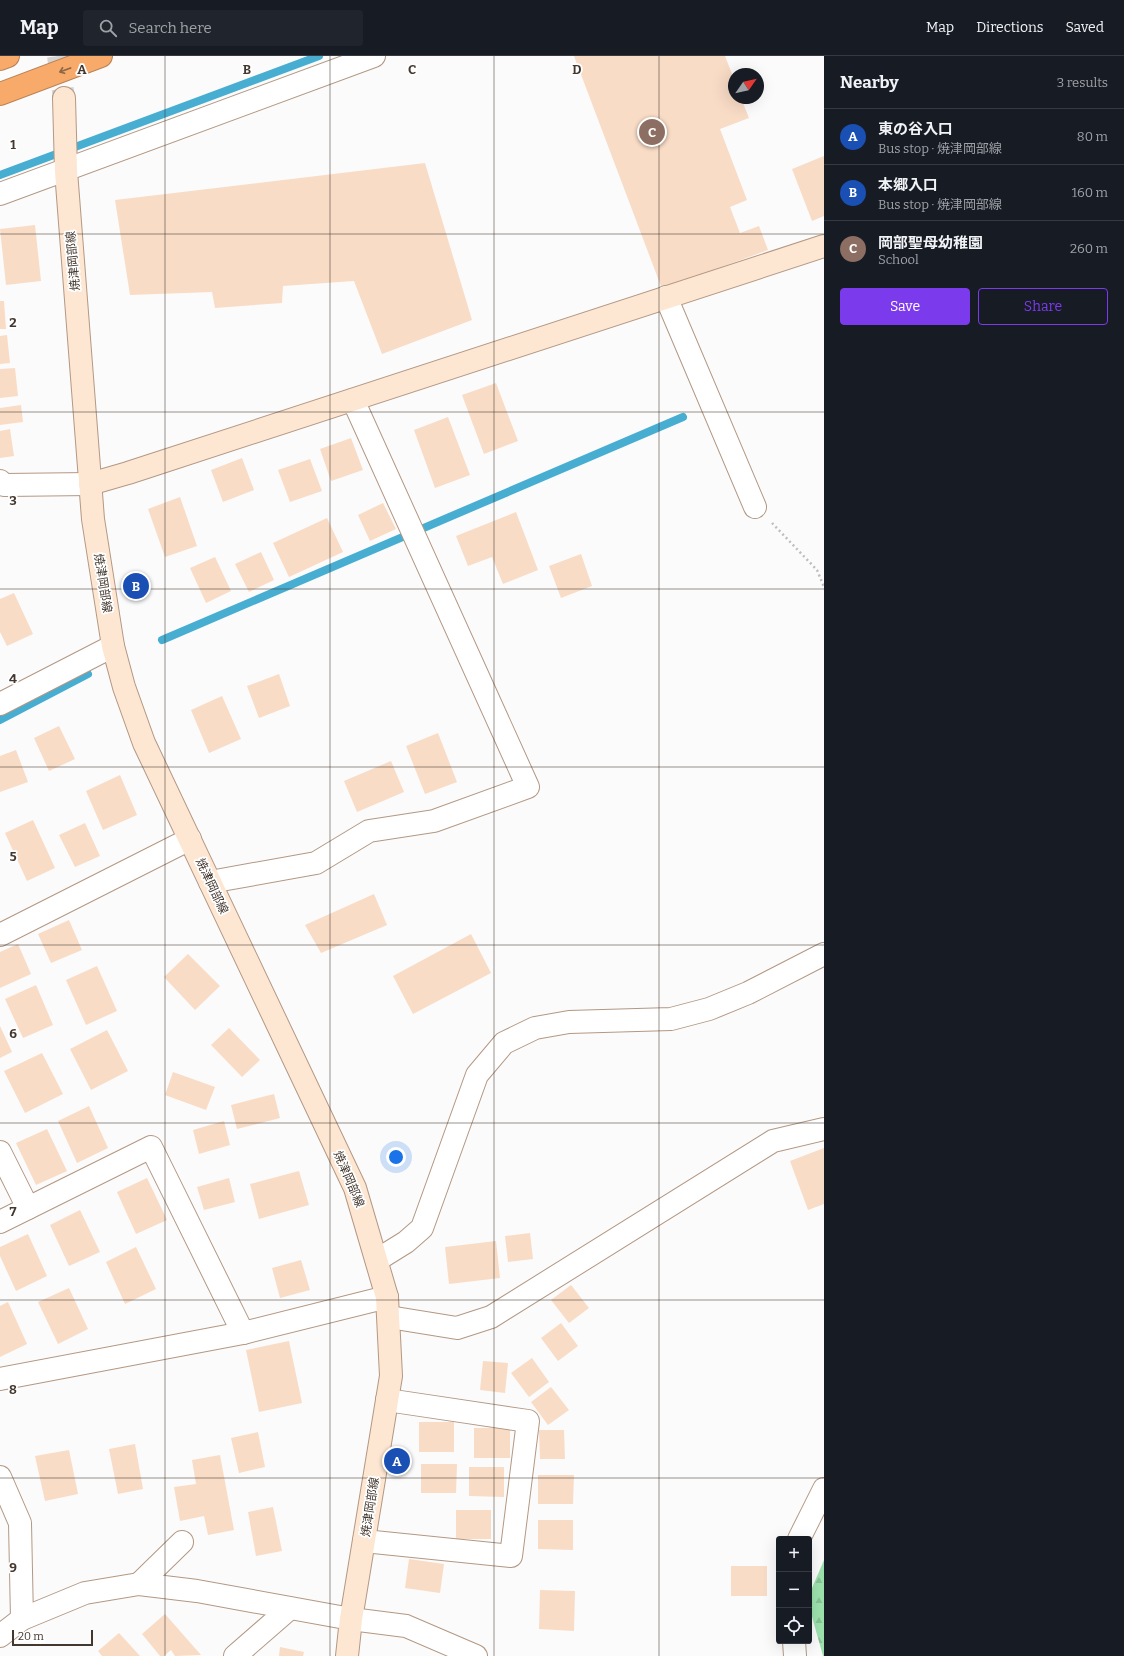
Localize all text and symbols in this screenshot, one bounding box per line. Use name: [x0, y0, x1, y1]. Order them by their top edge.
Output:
search box: [83, 10, 363, 46]
text: Map: [20, 16, 59, 39]
icon: search: [97, 17, 119, 39]
text: Search here: [129, 19, 212, 37]
text: Map: [926, 19, 954, 36]
text: Directions: [976, 19, 1044, 36]
text: Saved: [1066, 19, 1104, 36]
text: A: [77, 62, 87, 77]
text: B: [243, 62, 251, 77]
text: C: [408, 62, 416, 77]
text: D: [572, 62, 582, 77]
one-way arrow: [59, 66, 71, 74]
north arrow: [728, 68, 764, 104]
text: Nearby: [840, 72, 899, 93]
text: 3 results: [1057, 75, 1108, 90]
pin: C: [639, 117, 665, 147]
text: 東の谷入口: [878, 120, 953, 138]
text: A: [848, 129, 858, 144]
text: 80 m: [1077, 129, 1108, 144]
text: 1: [10, 137, 16, 152]
text: Bus stop · 焼津岡部線: [878, 141, 1002, 156]
text: 本郷入口: [878, 176, 938, 194]
text: B: [849, 185, 857, 200]
text: 160 m: [1072, 185, 1108, 200]
text: Bus stop · 焼津岡部線: [878, 197, 1002, 212]
street label: 焼津岡部線: [63, 230, 83, 292]
text: 岡部聖母幼稚園: [878, 234, 983, 252]
text: C: [849, 241, 857, 256]
text: 260 m: [1070, 241, 1108, 256]
text: School: [878, 252, 919, 267]
button: Save: [840, 288, 970, 325]
button: Share: [978, 288, 1108, 325]
text: 2: [9, 315, 17, 330]
text: 3: [9, 493, 17, 508]
street label: 焼津岡部線: [91, 552, 115, 614]
pin: B: [123, 571, 149, 601]
text: 4: [9, 671, 17, 686]
text: 5: [9, 849, 17, 864]
street label: 焼津岡部線: [193, 856, 231, 916]
text: 6: [9, 1026, 17, 1041]
your location: [386, 1147, 406, 1167]
street label: 焼津岡部線: [331, 1149, 367, 1209]
text: 7: [10, 1204, 17, 1219]
text: 8: [9, 1382, 17, 1397]
pin: A: [384, 1446, 410, 1476]
street label: 焼津岡部線: [358, 1476, 382, 1538]
map controls: [776, 1536, 812, 1644]
button: +: [776, 1536, 812, 1572]
text: 9: [9, 1560, 17, 1575]
button: −: [776, 1572, 812, 1608]
button: locate: [776, 1608, 812, 1644]
scale bar: [12, 1628, 93, 1647]
text: 20 m: [18, 1630, 44, 1643]

